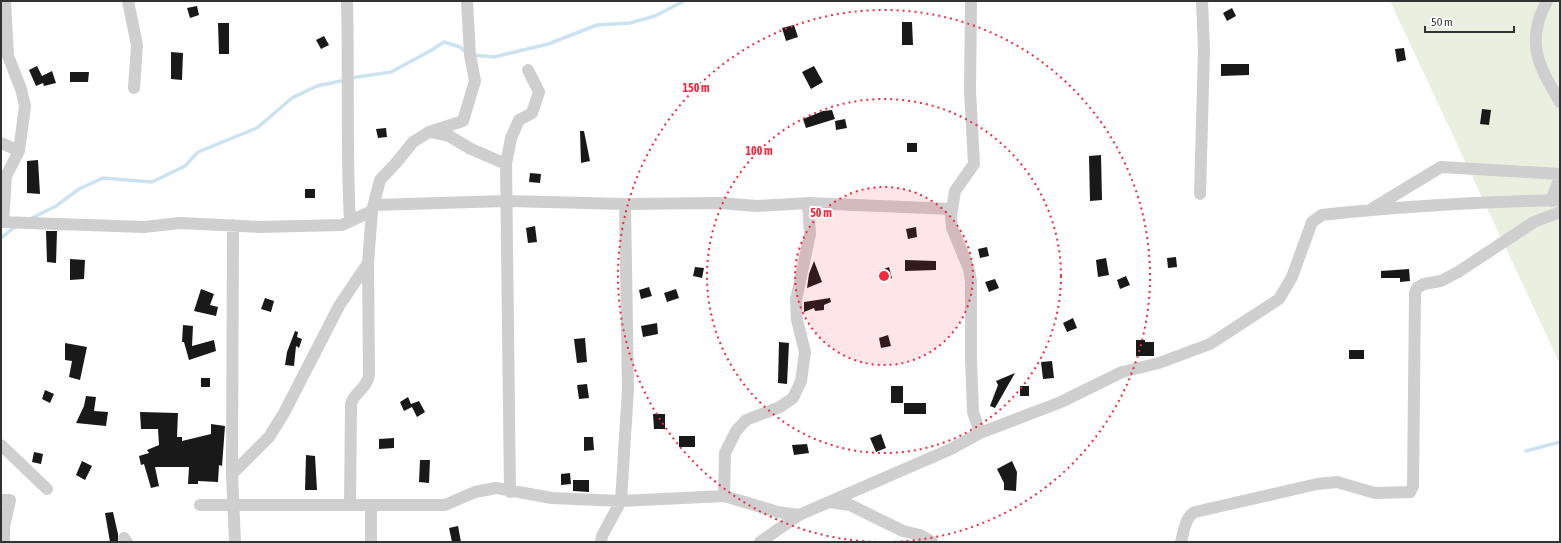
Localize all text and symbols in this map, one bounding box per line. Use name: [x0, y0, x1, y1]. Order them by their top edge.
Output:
scale bar: [1425, 8, 1514, 34]
text: 50 m: [1431, 15, 1453, 29]
text: 150 m: [682, 81, 710, 95]
text: 100 m: [745, 144, 773, 158]
text: 50 m: [810, 206, 832, 220]
centre of rings: [877, 269, 891, 283]

